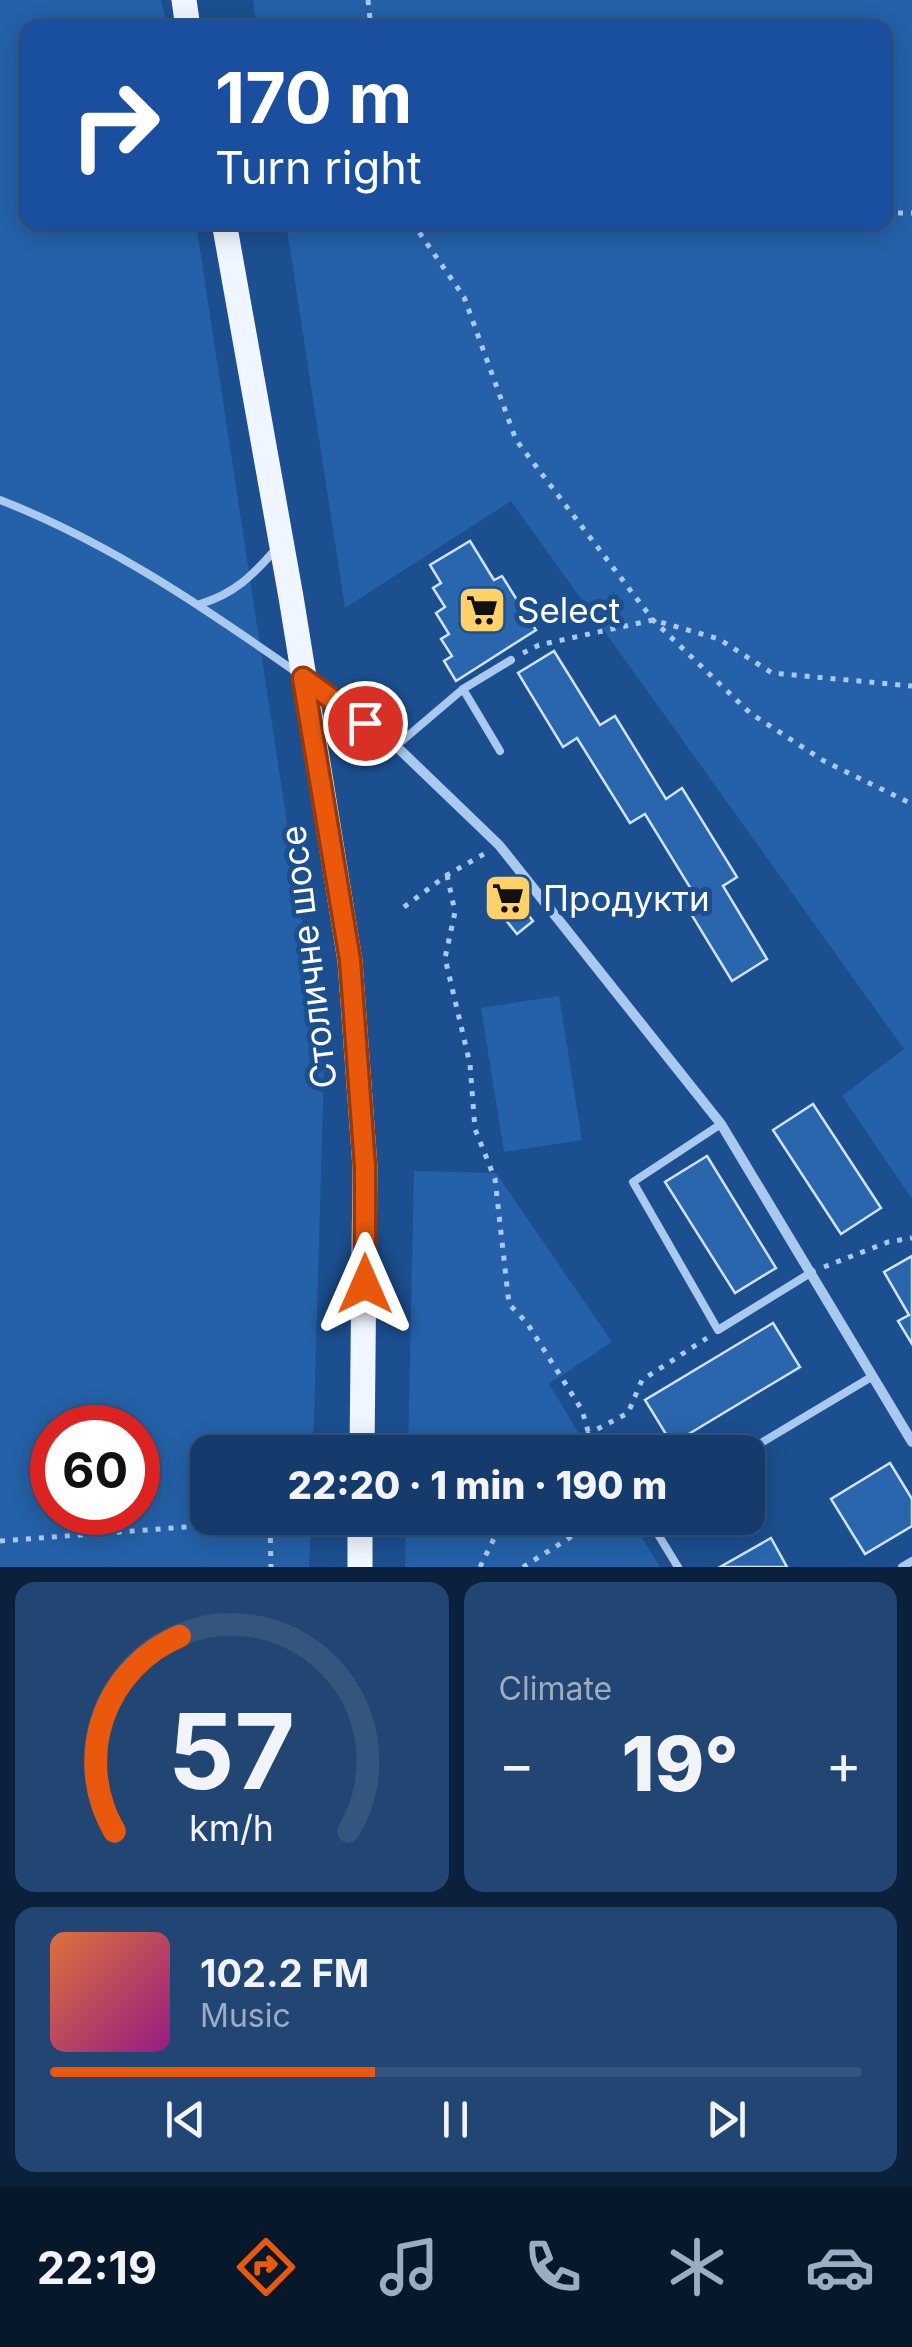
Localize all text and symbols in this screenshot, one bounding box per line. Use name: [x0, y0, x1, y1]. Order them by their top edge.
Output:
text: 170 m: [215, 55, 412, 140]
icon: right: [50, 60, 180, 190]
text: Turn right: [215, 140, 422, 195]
supermarket icon: Select: [456, 584, 508, 636]
place label: Select: [517, 589, 620, 631]
pin: [323, 681, 408, 766]
icon: arrive: [338, 696, 393, 751]
street label: Столичне шосе: [271, 823, 345, 1091]
supermarket icon: Продукти: [482, 872, 534, 924]
place label: Продукти: [543, 877, 710, 919]
position arrow: [313, 1232, 417, 1336]
speed limit sign: 60: [30, 1405, 160, 1535]
text: 22:20 · 1 min · 190 m: [288, 1462, 667, 1508]
text: Climate: [499, 1669, 612, 1708]
text: 57: [168, 1688, 295, 1814]
text: 19°: [622, 1718, 739, 1809]
text: −: [499, 1731, 535, 1797]
text: +: [826, 1731, 862, 1797]
text: km/h: [189, 1806, 274, 1850]
text: 102.2 FM: [200, 1950, 369, 1996]
text: Music: [200, 1996, 291, 2035]
icon: previous: [158, 2092, 213, 2147]
icon: pause: [428, 2092, 483, 2147]
icon: next: [699, 2092, 754, 2147]
icon: directions: [231, 2232, 301, 2302]
icon: music: [374, 2232, 444, 2302]
icon: phone: [518, 2232, 588, 2302]
icon: climate: [662, 2232, 732, 2302]
icon: car: [805, 2232, 875, 2302]
text: 22:19: [37, 2240, 157, 2295]

